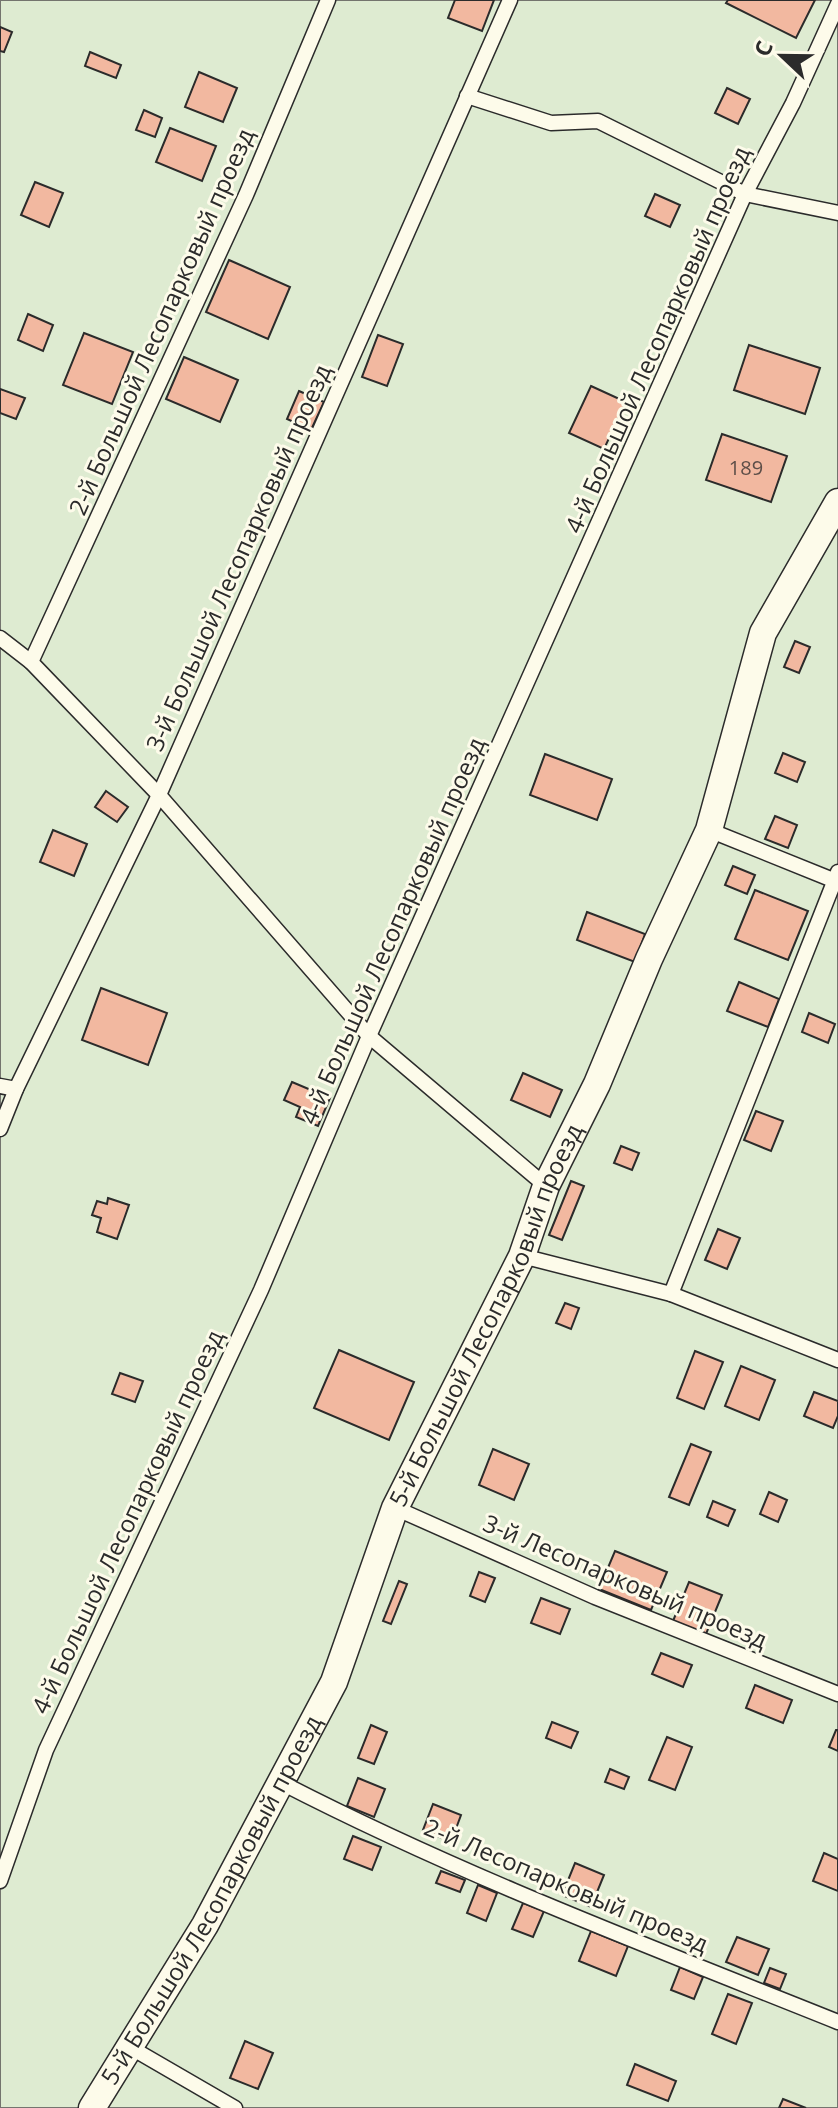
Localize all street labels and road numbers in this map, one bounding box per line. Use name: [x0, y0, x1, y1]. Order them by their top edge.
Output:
street label: 2-й Большой Лесопарковый проезд: [60, 123, 261, 520]
street label: 4-й Большой Лесопарковый проезд: [556, 141, 757, 538]
street label: 3-й Большой Лесопарковый проезд: [137, 359, 338, 756]
street label: 4-й Большой Лесопарковый проезд: [291, 732, 492, 1129]
street label: 5-й Большой Лесопарковый проезд: [380, 1118, 590, 1512]
street label: 4-й Большой Лесопарковый проезд: [23, 1324, 230, 1719]
street label: 3-й Лесопарковый проезд: [479, 1506, 773, 1656]
street label: 5-й Большой Лесопарковый проезд: [92, 1709, 328, 2090]
street label: 2-й Лесопарковый проезд: [420, 1810, 714, 1960]

